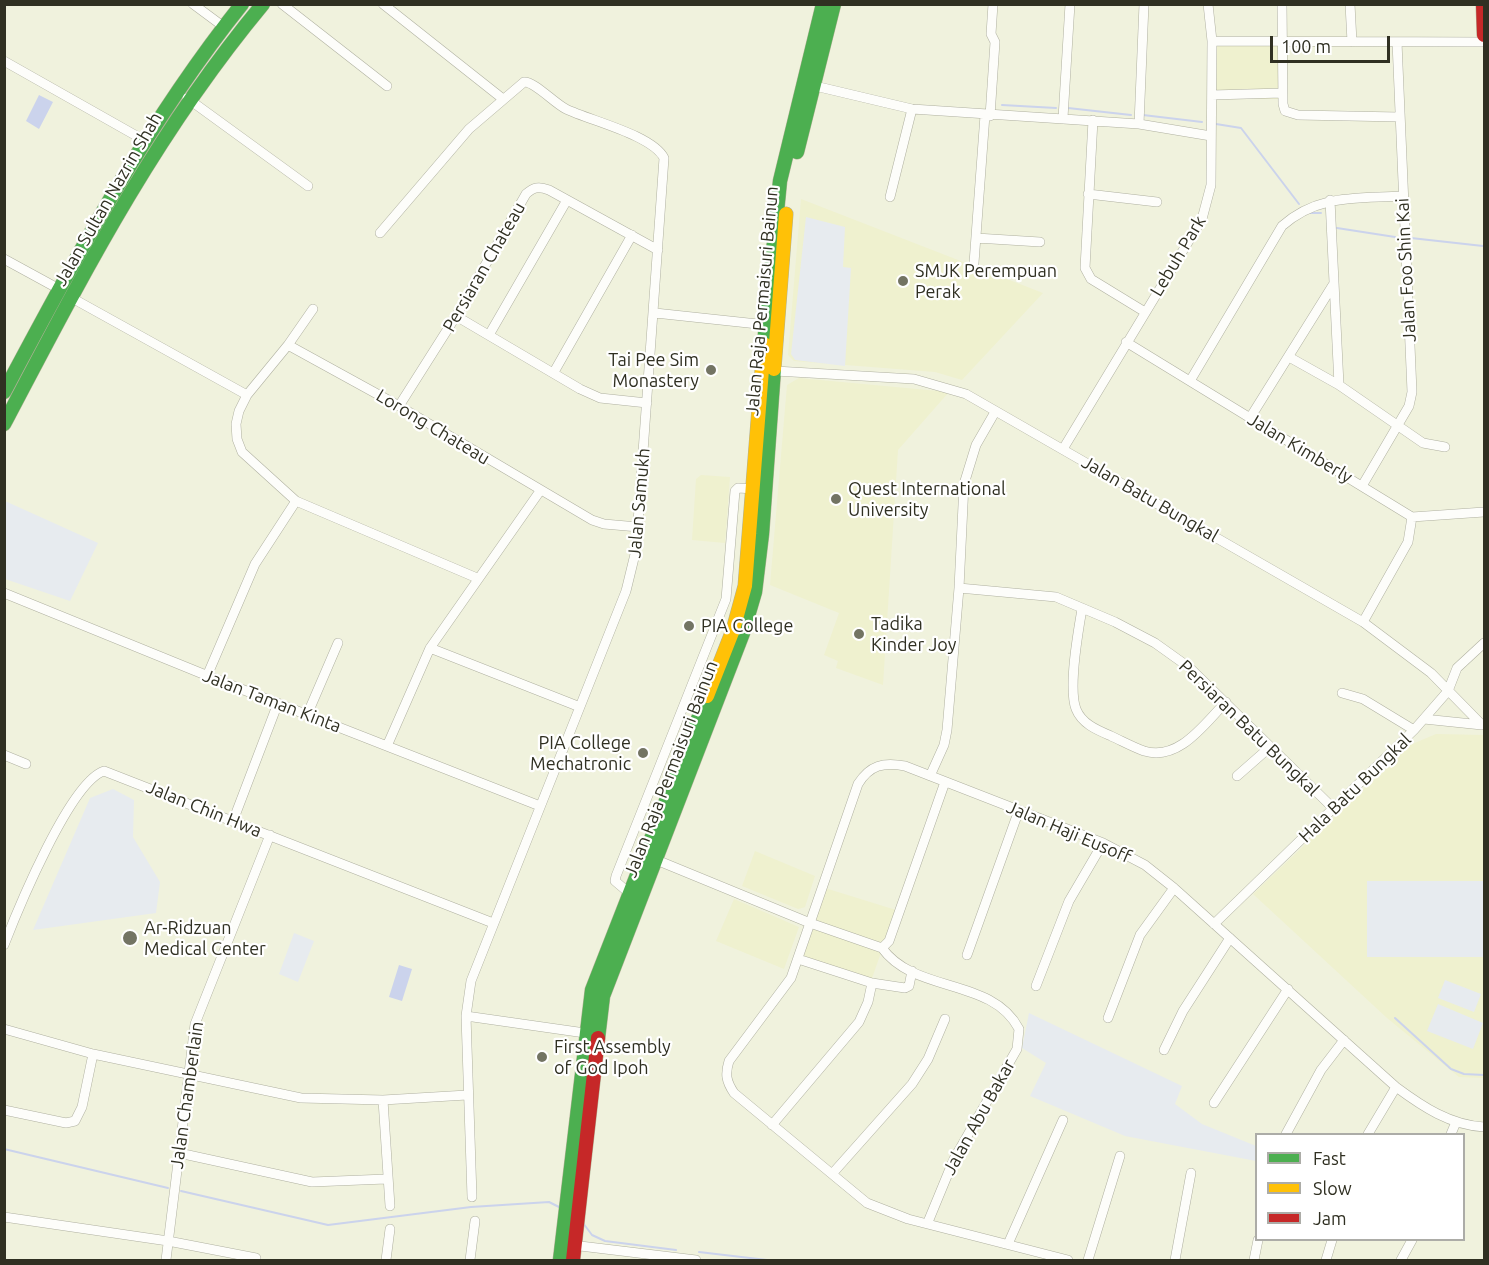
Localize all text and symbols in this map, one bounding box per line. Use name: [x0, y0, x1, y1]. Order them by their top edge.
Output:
scale bar: [1273, 24, 1393, 62]
text: 100 m: [1281, 36, 1331, 56]
street label: Jalan Sultan Nazrin Shah: [49, 108, 167, 290]
street label: Jalan Raja Permaisuri Bainun: [741, 185, 783, 417]
street label: Jalan Foo Shin Kai: [1391, 197, 1421, 343]
street label: Persiaran Chateau: [438, 198, 530, 336]
street label: Lebuh Park: [1146, 212, 1210, 300]
place label: SMJK Perempuan Perak: [915, 260, 1057, 302]
marker: SMJK Perempuan Perak: [896, 274, 910, 288]
place label: Tai Pee Sim Monastery: [608, 349, 699, 392]
marker: Tai Pee Sim Monastery: [704, 363, 718, 377]
street label: Lorong Chateau: [372, 385, 494, 469]
street label: Jalan Kimberly: [1244, 408, 1356, 488]
street label: Jalan Samukh: [623, 447, 655, 559]
street label: Jalan Batu Bungkal: [1078, 451, 1222, 547]
place label: Quest International University: [848, 478, 1006, 520]
marker: Quest International University: [829, 492, 843, 506]
place label: Tadika Kinder Joy: [871, 613, 956, 656]
place label: PIA College: [701, 615, 793, 637]
marker: PIA College: [682, 619, 696, 633]
marker: Tadika Kinder Joy: [852, 627, 866, 641]
street label: Persiaran Batu Bungkal: [1174, 655, 1324, 801]
street label: Jalan Raja Permaisuri Bainun: [620, 658, 722, 880]
street label: Jalan Taman Kinta: [200, 665, 344, 737]
street label: Hala Batu Bungkal: [1294, 729, 1416, 847]
place label: PIA College Mechatronic: [530, 732, 631, 774]
marker: PIA College Mechatronic: [636, 746, 650, 760]
street label: Jalan Chin Hwa: [143, 776, 265, 842]
street label: Jalan Haji Eusoff: [1003, 796, 1135, 868]
place label: Ar-Ridzuan Medical Center: [144, 917, 266, 960]
marker: Ar-Ridzuan Medical Center: [121, 929, 139, 947]
street label: Jalan Chamberlain: [166, 1020, 208, 1170]
place label: First Assembly of God Ipoh: [554, 1036, 671, 1078]
marker: First Assembly of God Ipoh: [535, 1050, 549, 1064]
street label: Jalan Abu Bakar: [938, 1055, 1020, 1179]
legend: [1255, 1133, 1465, 1241]
text: Fast: [1313, 1148, 1346, 1168]
text: Slow: [1313, 1178, 1352, 1198]
text: Jam: [1313, 1208, 1347, 1228]

